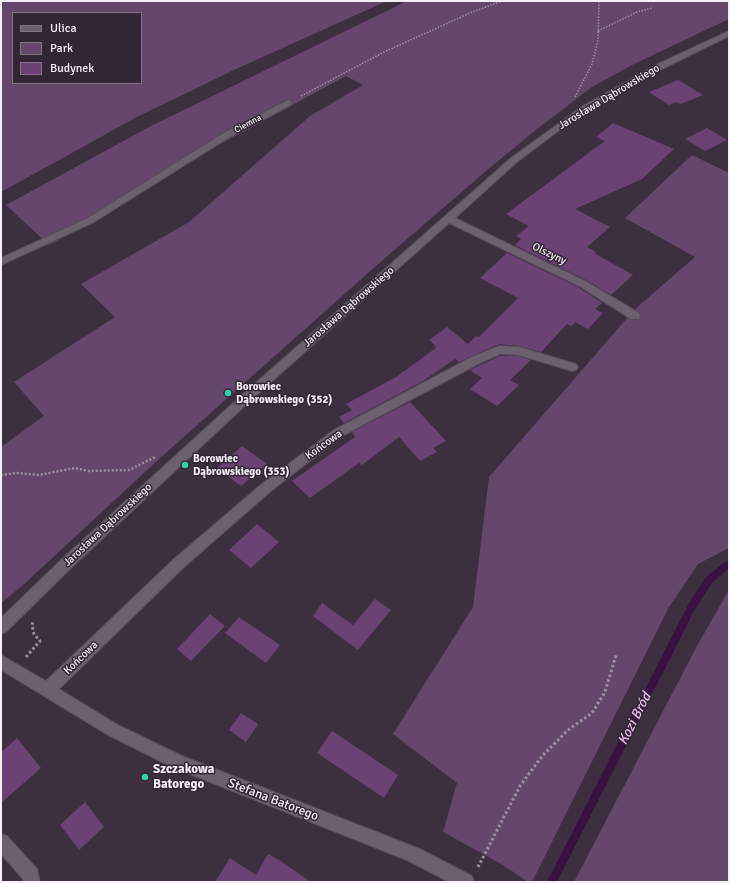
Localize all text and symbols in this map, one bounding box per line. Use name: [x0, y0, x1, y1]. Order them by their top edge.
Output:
legend: [12, 12, 142, 84]
text: Ulica: [50, 21, 77, 36]
text: Park: [50, 41, 73, 56]
text: Budynek: [50, 61, 94, 76]
street label: Jarosława Dąbrowskiego: [556, 62, 662, 132]
street label: Ciemna: [233, 112, 263, 136]
street label: Olszyny: [530, 240, 568, 268]
street label: Jarosława Dąbrowskiego: [301, 264, 397, 350]
place label: Borowiec Dąbrowskiego (352): [236, 380, 332, 406]
marker: Borowiec Dąbrowskiego (352): [223, 388, 233, 398]
street label: Końcowa: [303, 427, 345, 463]
place label: Borowiec Dąbrowskiego (353): [193, 452, 289, 478]
marker: Borowiec Dąbrowskiego (353): [180, 460, 190, 470]
street label: Jarosława Dąbrowskiego: [61, 481, 155, 569]
street label: Końcowa: [61, 639, 101, 677]
water label: Kozi Bród: [615, 690, 655, 748]
place label: Szczakowa Batorego: [153, 762, 214, 793]
marker: Szczakowa Batorego: [140, 772, 150, 782]
street label: Stefana Batorego: [225, 776, 321, 824]

